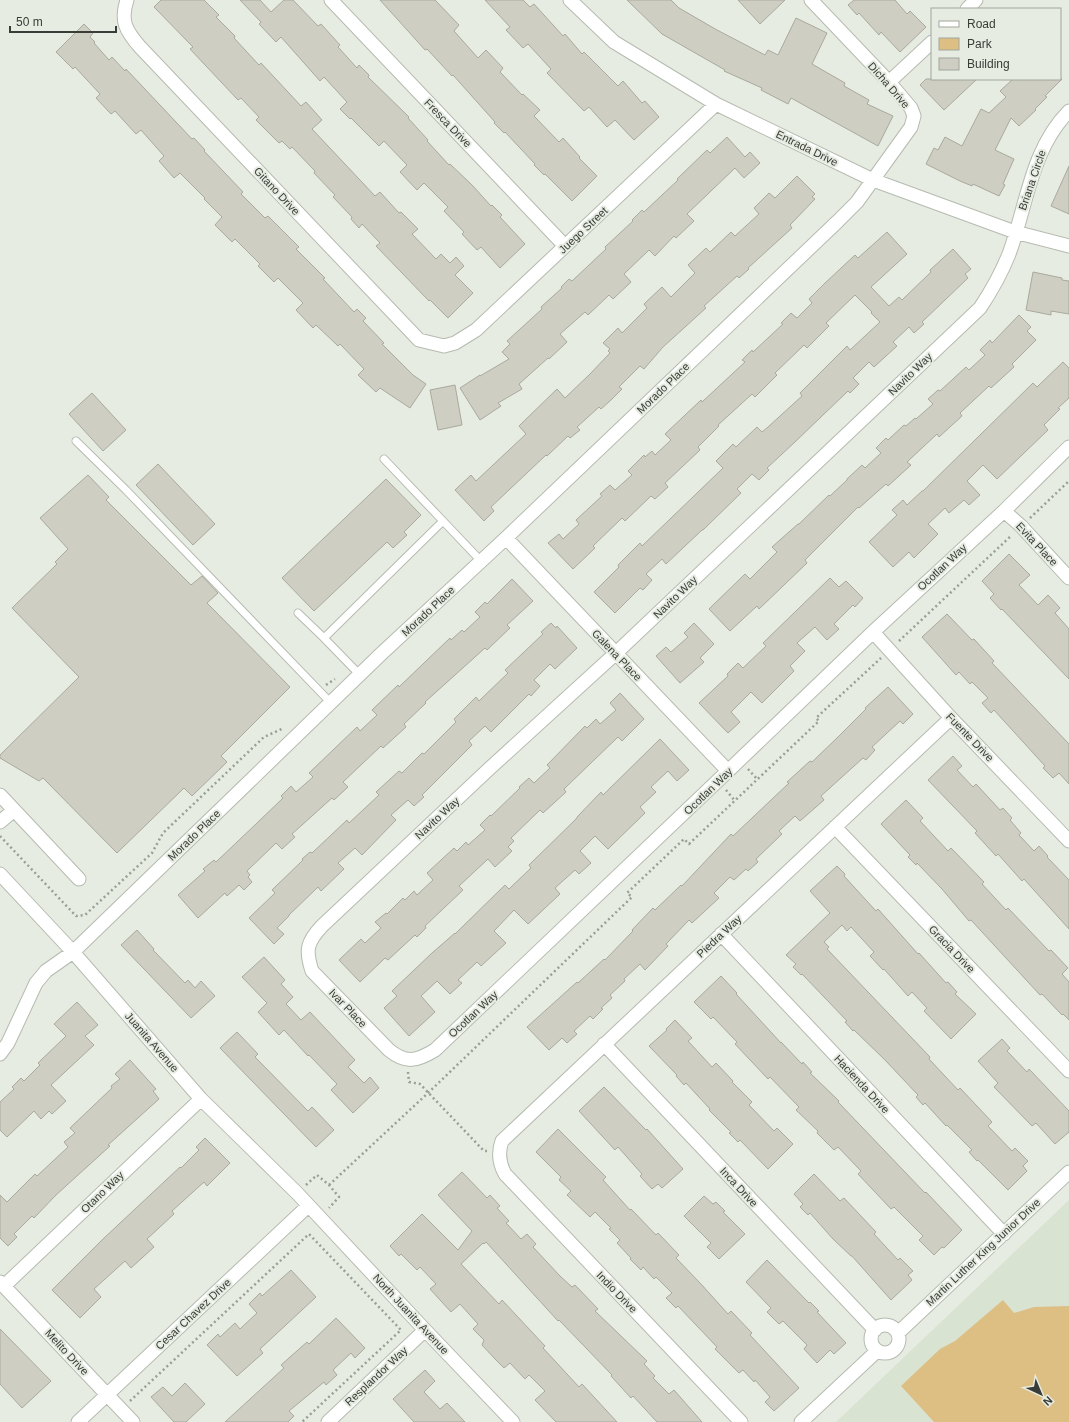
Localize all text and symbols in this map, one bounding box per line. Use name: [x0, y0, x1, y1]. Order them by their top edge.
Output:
scale bar: [10, 8, 116, 34]
legend: [931, 8, 1061, 80]
text: 50 m: [16, 15, 43, 29]
text: Road: [967, 17, 996, 31]
text: Park: [967, 37, 993, 51]
text: Building: [967, 57, 1010, 71]
street label: Dicha Drive: [866, 60, 912, 110]
street label: Fresca Drive: [422, 96, 474, 150]
street label: Entrada Drive: [774, 128, 840, 168]
street label: Briana Circle: [1016, 148, 1048, 212]
street label: Gitano Drive: [252, 165, 302, 217]
street label: Juego Street: [556, 204, 610, 256]
street label: Navito Way: [886, 350, 935, 398]
street label: Morado Place: [634, 360, 692, 416]
street label: Evita Place: [1014, 520, 1060, 568]
street label: Ocotlan Way: [915, 541, 969, 593]
street label: Navito Way: [651, 573, 700, 621]
street label: Morado Place: [399, 583, 457, 639]
street label: Galena Place: [590, 627, 644, 683]
street label: Fuente Drive: [944, 710, 996, 764]
street label: Ocotlan Way: [681, 765, 735, 817]
street label: Navito Way: [412, 794, 462, 841]
street label: Morado Place: [165, 807, 223, 863]
street label: Piedra Way: [694, 912, 744, 960]
street label: Gracia Drive: [926, 923, 978, 975]
street label: Ivar Place: [327, 986, 369, 1030]
street label: Ocotlan Way: [446, 988, 500, 1040]
street label: Juanita Avenue: [123, 1010, 181, 1074]
street label: Hacienda Drive: [832, 1052, 892, 1116]
street label: Inca Drive: [718, 1165, 760, 1209]
street label: Otano Way: [78, 1168, 126, 1215]
street label: Martin Luther King Junior Drive: [923, 1196, 1043, 1308]
street label: Indio Drive: [594, 1269, 640, 1315]
street label: North Juanita Avenue: [371, 1272, 451, 1356]
street label: Cesar Chavez Drive: [153, 1276, 233, 1352]
street label: Melito Drive: [43, 1327, 91, 1377]
street label: Resplandor Way: [342, 1344, 410, 1408]
north arrow: [1021, 1374, 1061, 1414]
text: N: [1041, 1394, 1055, 1408]

